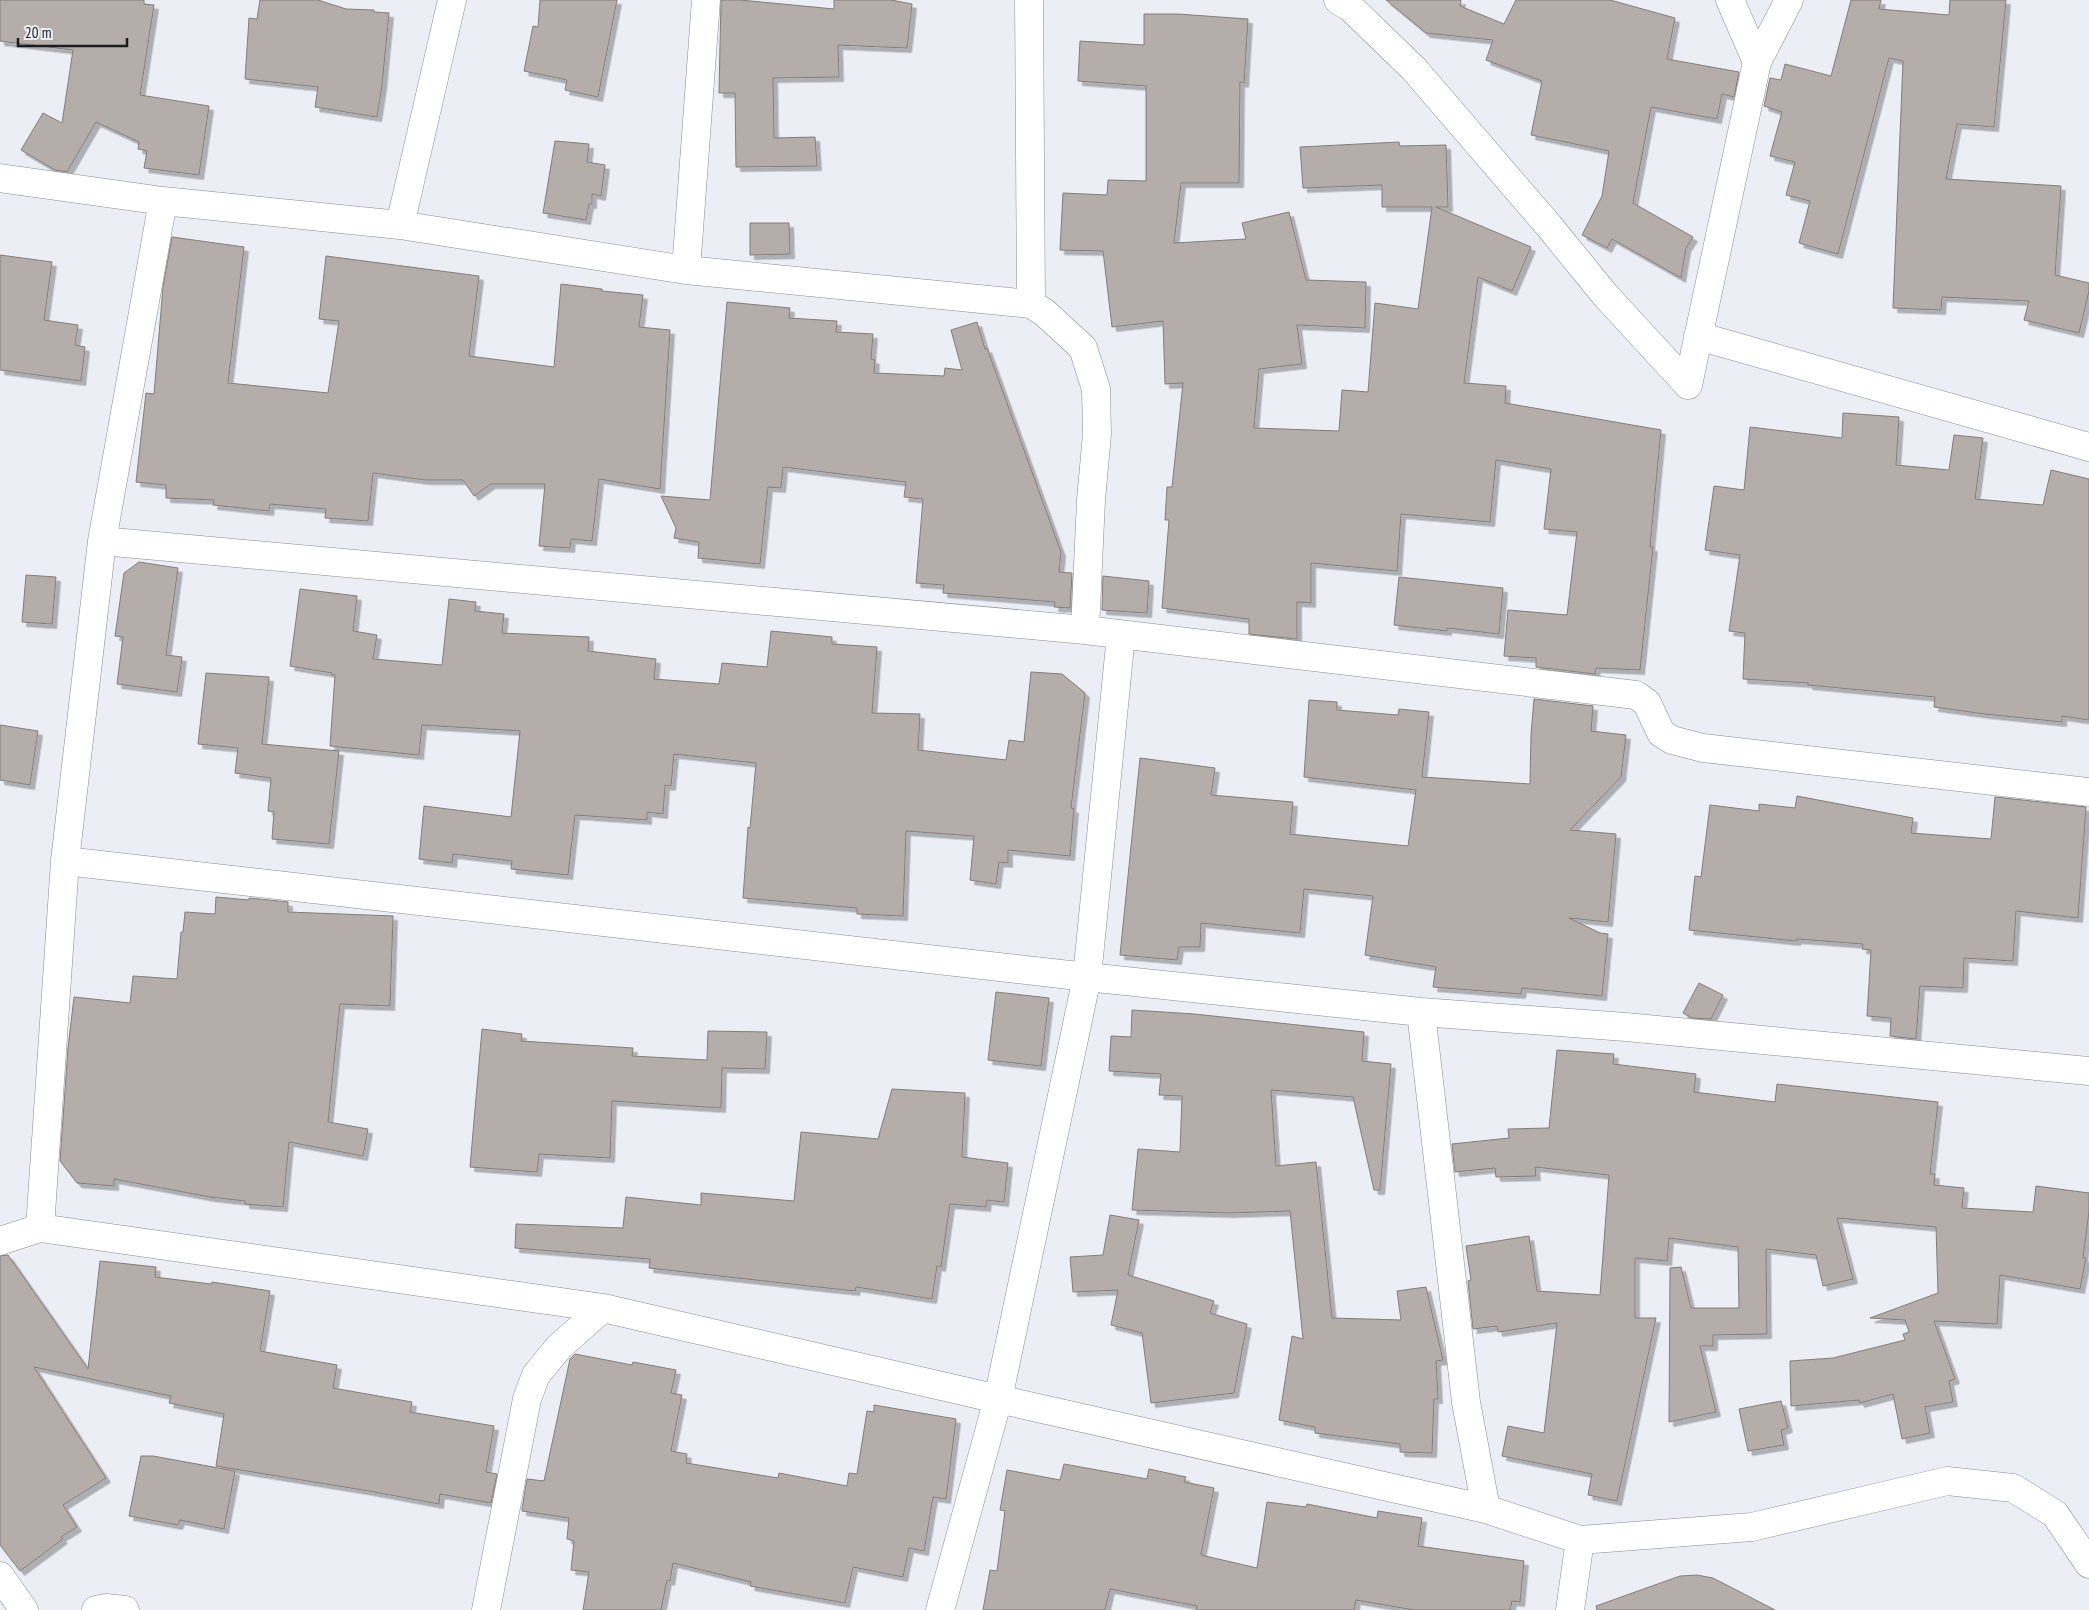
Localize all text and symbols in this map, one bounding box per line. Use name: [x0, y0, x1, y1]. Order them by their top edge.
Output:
scale bar: [18, 15, 126, 47]
text: 20 m: [25, 23, 51, 42]

